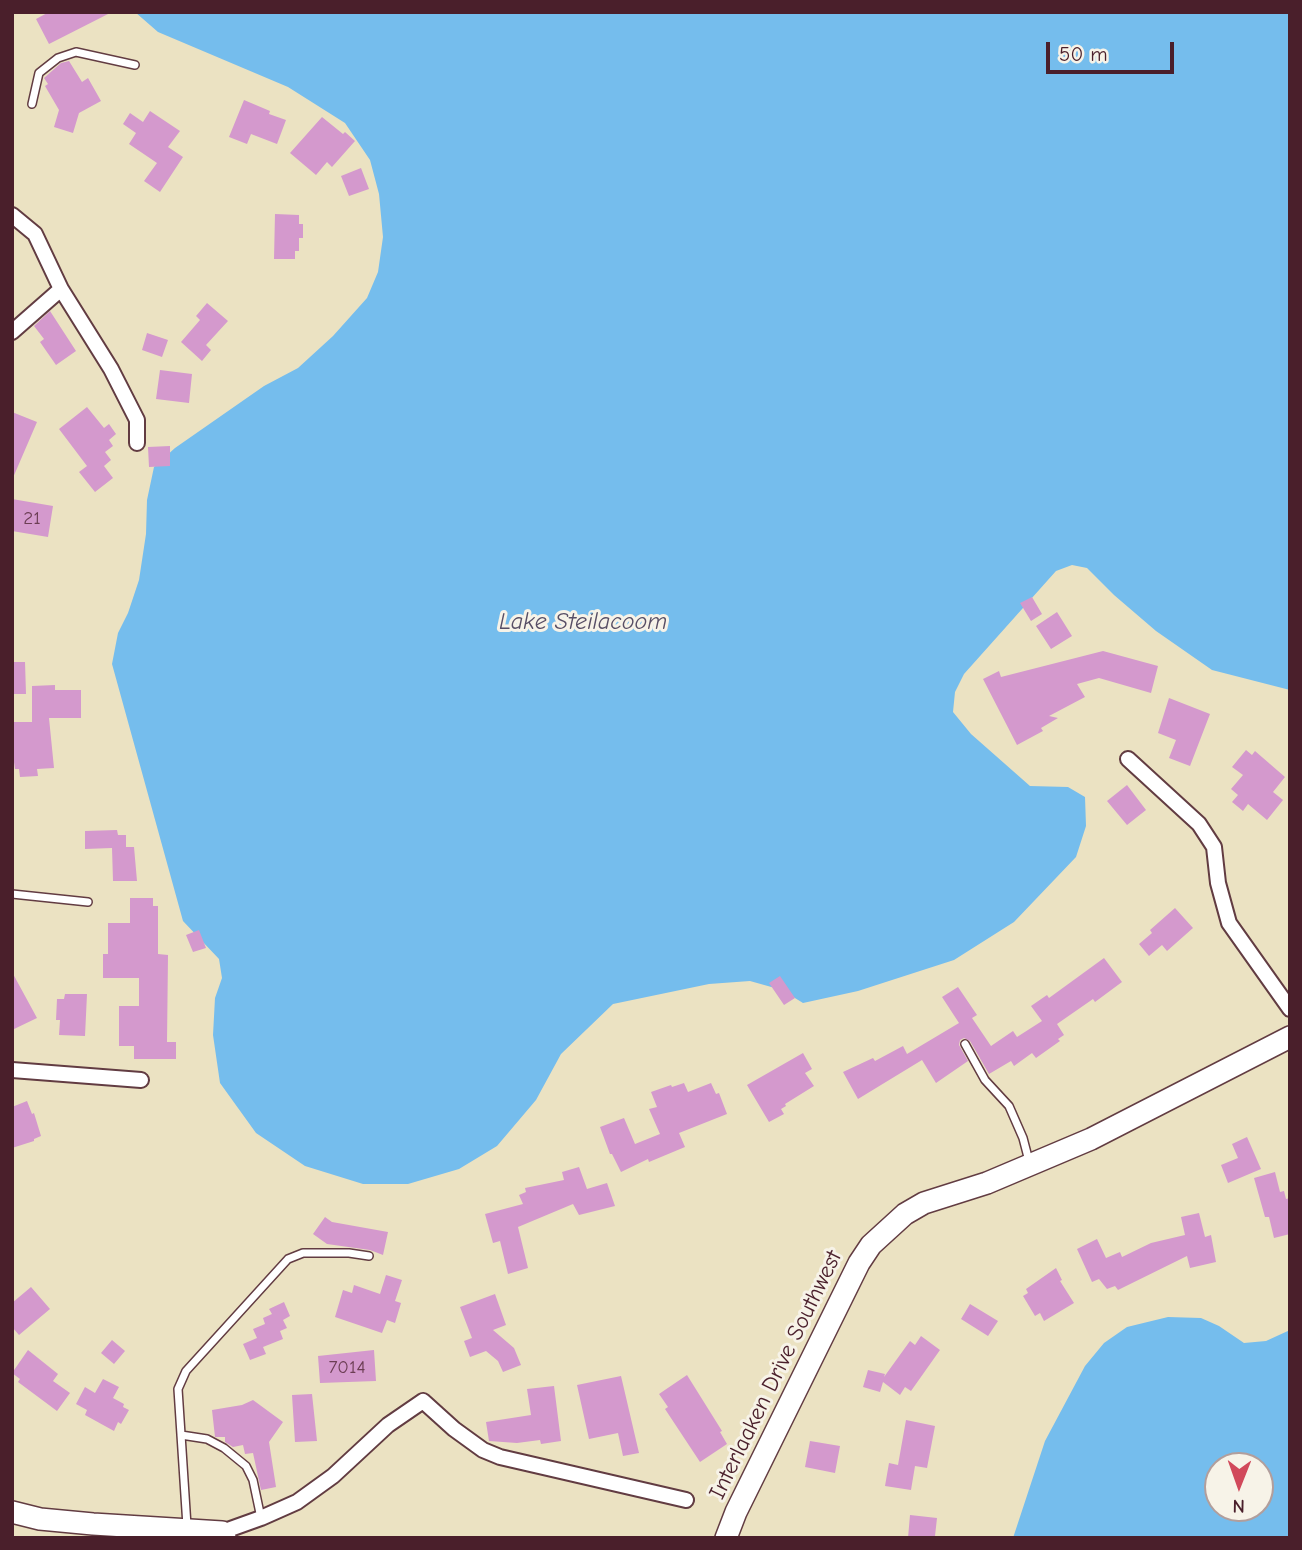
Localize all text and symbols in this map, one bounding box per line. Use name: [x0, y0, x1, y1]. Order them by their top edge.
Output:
scale bar: [1050, 28, 1178, 72]
text: 50 m: [1059, 42, 1108, 66]
house number: 21: [23, 508, 41, 530]
water label: Lake Steilacoom: [499, 608, 667, 636]
street label: Interlaaken Drive Southwest: [704, 1246, 848, 1504]
house number: 7014: [328, 1357, 366, 1379]
north arrow: [1204, 1452, 1274, 1522]
text: N: [1232, 1495, 1245, 1517]

